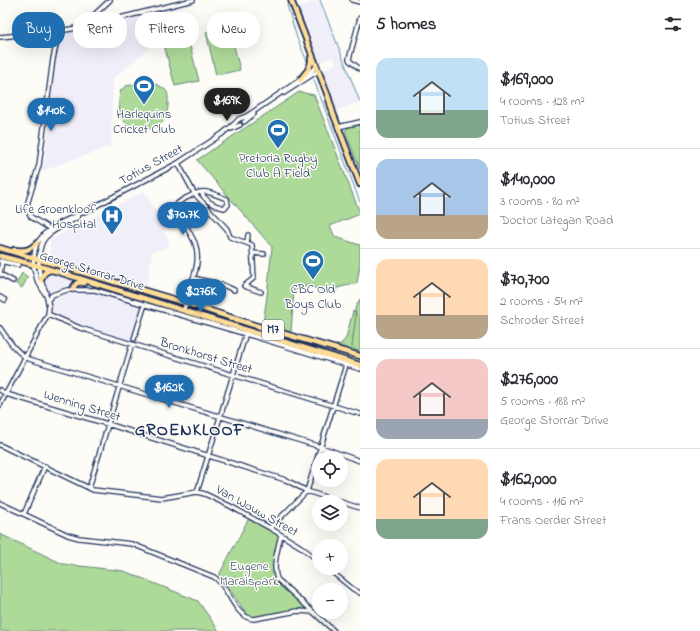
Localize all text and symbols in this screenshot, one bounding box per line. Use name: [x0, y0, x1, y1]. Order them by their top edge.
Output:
chip: Buy: [12, 12, 65, 48]
chip: Rent: [73, 12, 127, 48]
chip: Filters: [135, 12, 199, 48]
chip: New: [207, 12, 260, 48]
text: 5 homes: [376, 12, 436, 37]
icon: filters: [662, 13, 684, 35]
text: $169,000: [500, 67, 553, 92]
sports icon: Harlequins Cricket Club: [131, 73, 157, 106]
icon: home: [408, 74, 456, 122]
pin: $169K: [199, 88, 255, 122]
text: $169K: [213, 91, 241, 110]
text: 4 rooms · 128 m²: [500, 92, 585, 111]
pin: $140K: [23, 98, 79, 132]
text: $140K: [36, 101, 66, 120]
place label: Harlequins Cricket Club: [113, 105, 175, 139]
text: Totius Street: [500, 111, 570, 130]
sports icon: Pretoria Rugby Club A Field: [265, 117, 291, 150]
street label: Totius Street: [116, 139, 187, 190]
place label: Pretoria Rugby Club A Field: [239, 149, 317, 183]
text: $140,000: [500, 167, 555, 192]
icon: home: [408, 175, 456, 223]
text: 3 rooms · 80 m²: [500, 192, 580, 211]
place label: Life Groenkloof Hospital: [15, 200, 97, 234]
pin: $70.7K: [150, 202, 216, 236]
hospital icon: Life Groenkloof Hospital: [99, 203, 125, 236]
text: $70.7K: [166, 205, 200, 224]
text: Doctor Lategan Road: [500, 211, 613, 230]
street label: George Storrar Drive: [37, 246, 147, 297]
sports icon: CBC Old Boys Club: [300, 248, 326, 281]
text: $70,700: [500, 267, 549, 292]
icon: home: [408, 275, 456, 323]
pin: $276K: [173, 279, 229, 313]
place label: CBC Old Boys Club: [284, 280, 341, 315]
text: $276K: [185, 282, 217, 301]
text: 2 rooms · 54 m²: [500, 292, 583, 311]
text: Schroder Street: [500, 311, 584, 330]
road number: M7: [262, 320, 284, 340]
street label: Bronkhorst Street: [157, 333, 255, 379]
text: $276,000: [500, 367, 558, 392]
pin: $162K: [141, 375, 197, 409]
icon: home: [408, 375, 456, 423]
text: $162K: [154, 378, 184, 397]
street label: Wenning Street: [41, 385, 123, 428]
text: 5 rooms · 188 m²: [500, 392, 585, 411]
text: George Storrar Drive: [500, 411, 609, 430]
district label: GROENKLOOF: [135, 418, 245, 443]
map controls: [312, 451, 348, 619]
button: locate: [312, 451, 348, 487]
text: $162,000: [500, 467, 557, 492]
icon: home: [408, 475, 456, 523]
street label: Van Wouw Street: [211, 480, 302, 542]
text: 4 rooms · 116 m²: [500, 492, 583, 511]
button: layers: [312, 495, 348, 531]
text: Frans Oerder Street: [500, 511, 606, 530]
button: +: [312, 539, 348, 575]
park label: Eugene Maraispark: [220, 557, 279, 591]
button: −: [312, 583, 348, 619]

